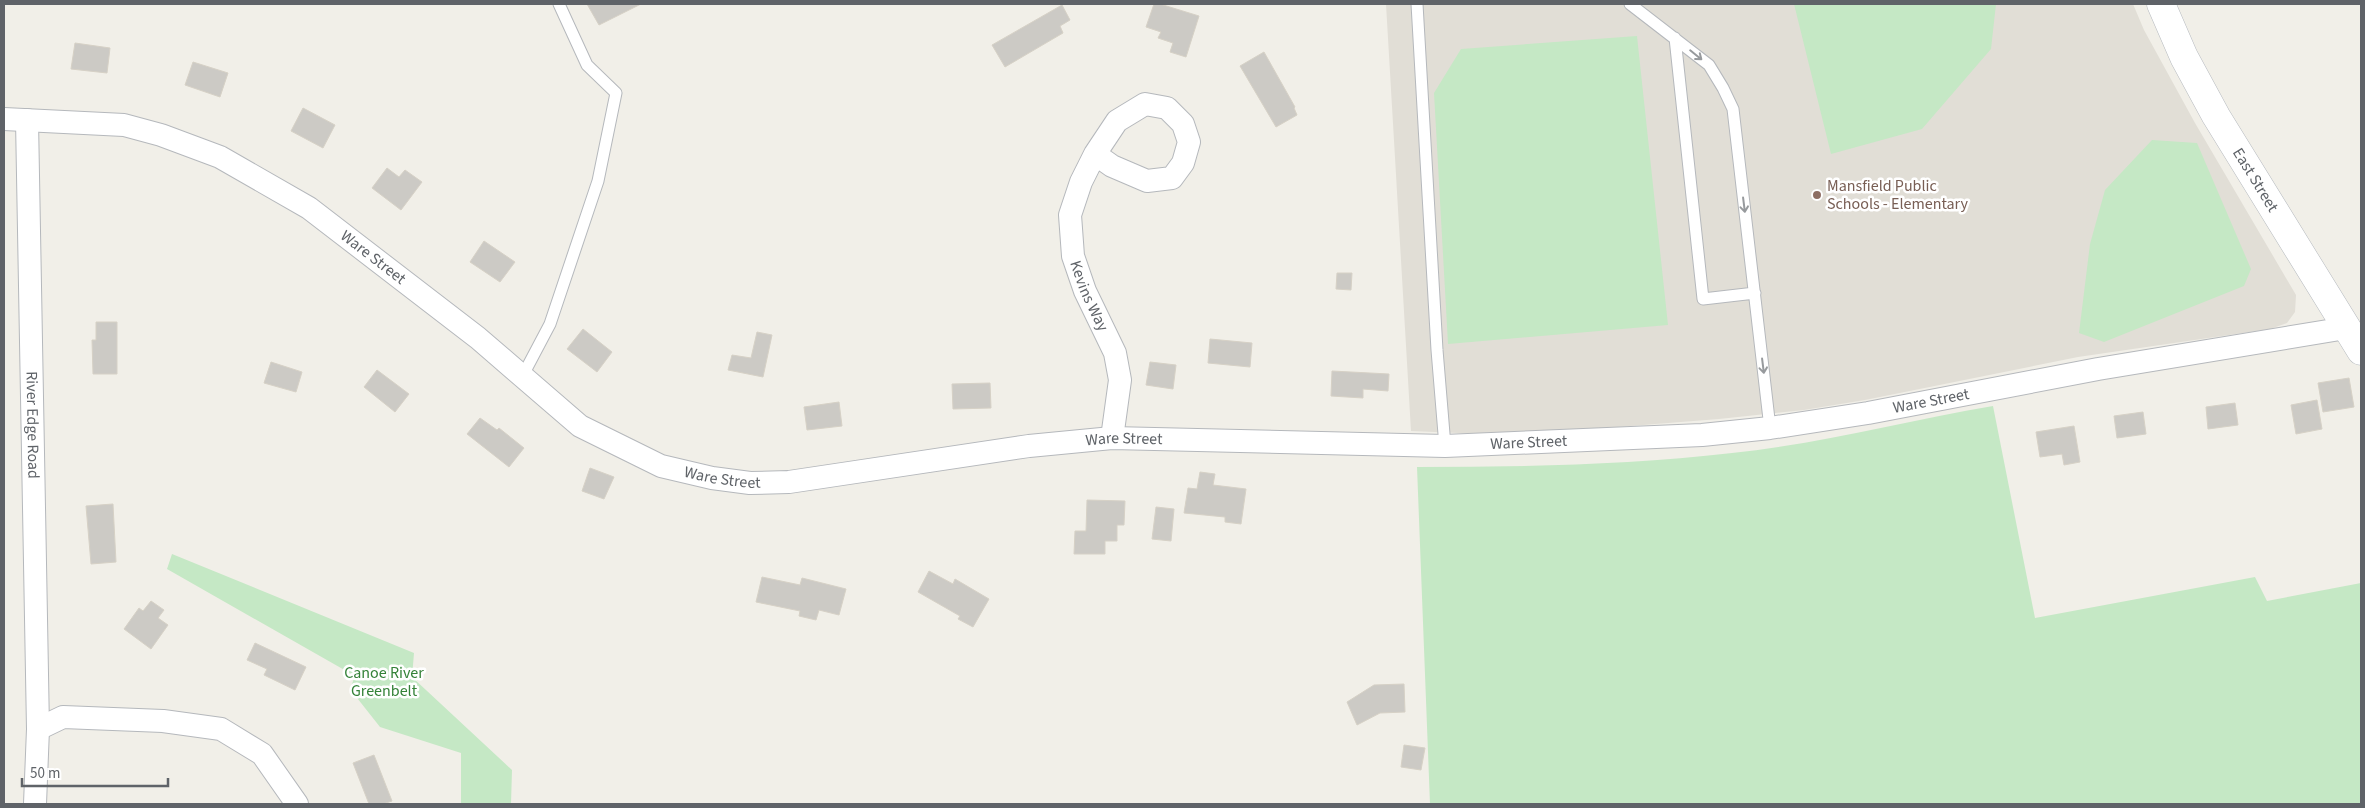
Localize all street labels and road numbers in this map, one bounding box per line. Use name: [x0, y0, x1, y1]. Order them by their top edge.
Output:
street label: East Street: [2227, 144, 2284, 217]
street label: Ware Street: [336, 225, 411, 290]
street label: Kevins Way: [1064, 257, 1114, 335]
street label: River Edge Road: [21, 371, 44, 479]
street label: Ware Street: [1891, 383, 1971, 419]
street label: Ware Street: [1084, 427, 1163, 452]
street label: Ware Street: [1490, 430, 1568, 455]
street label: Ware Street: [682, 461, 761, 494]

